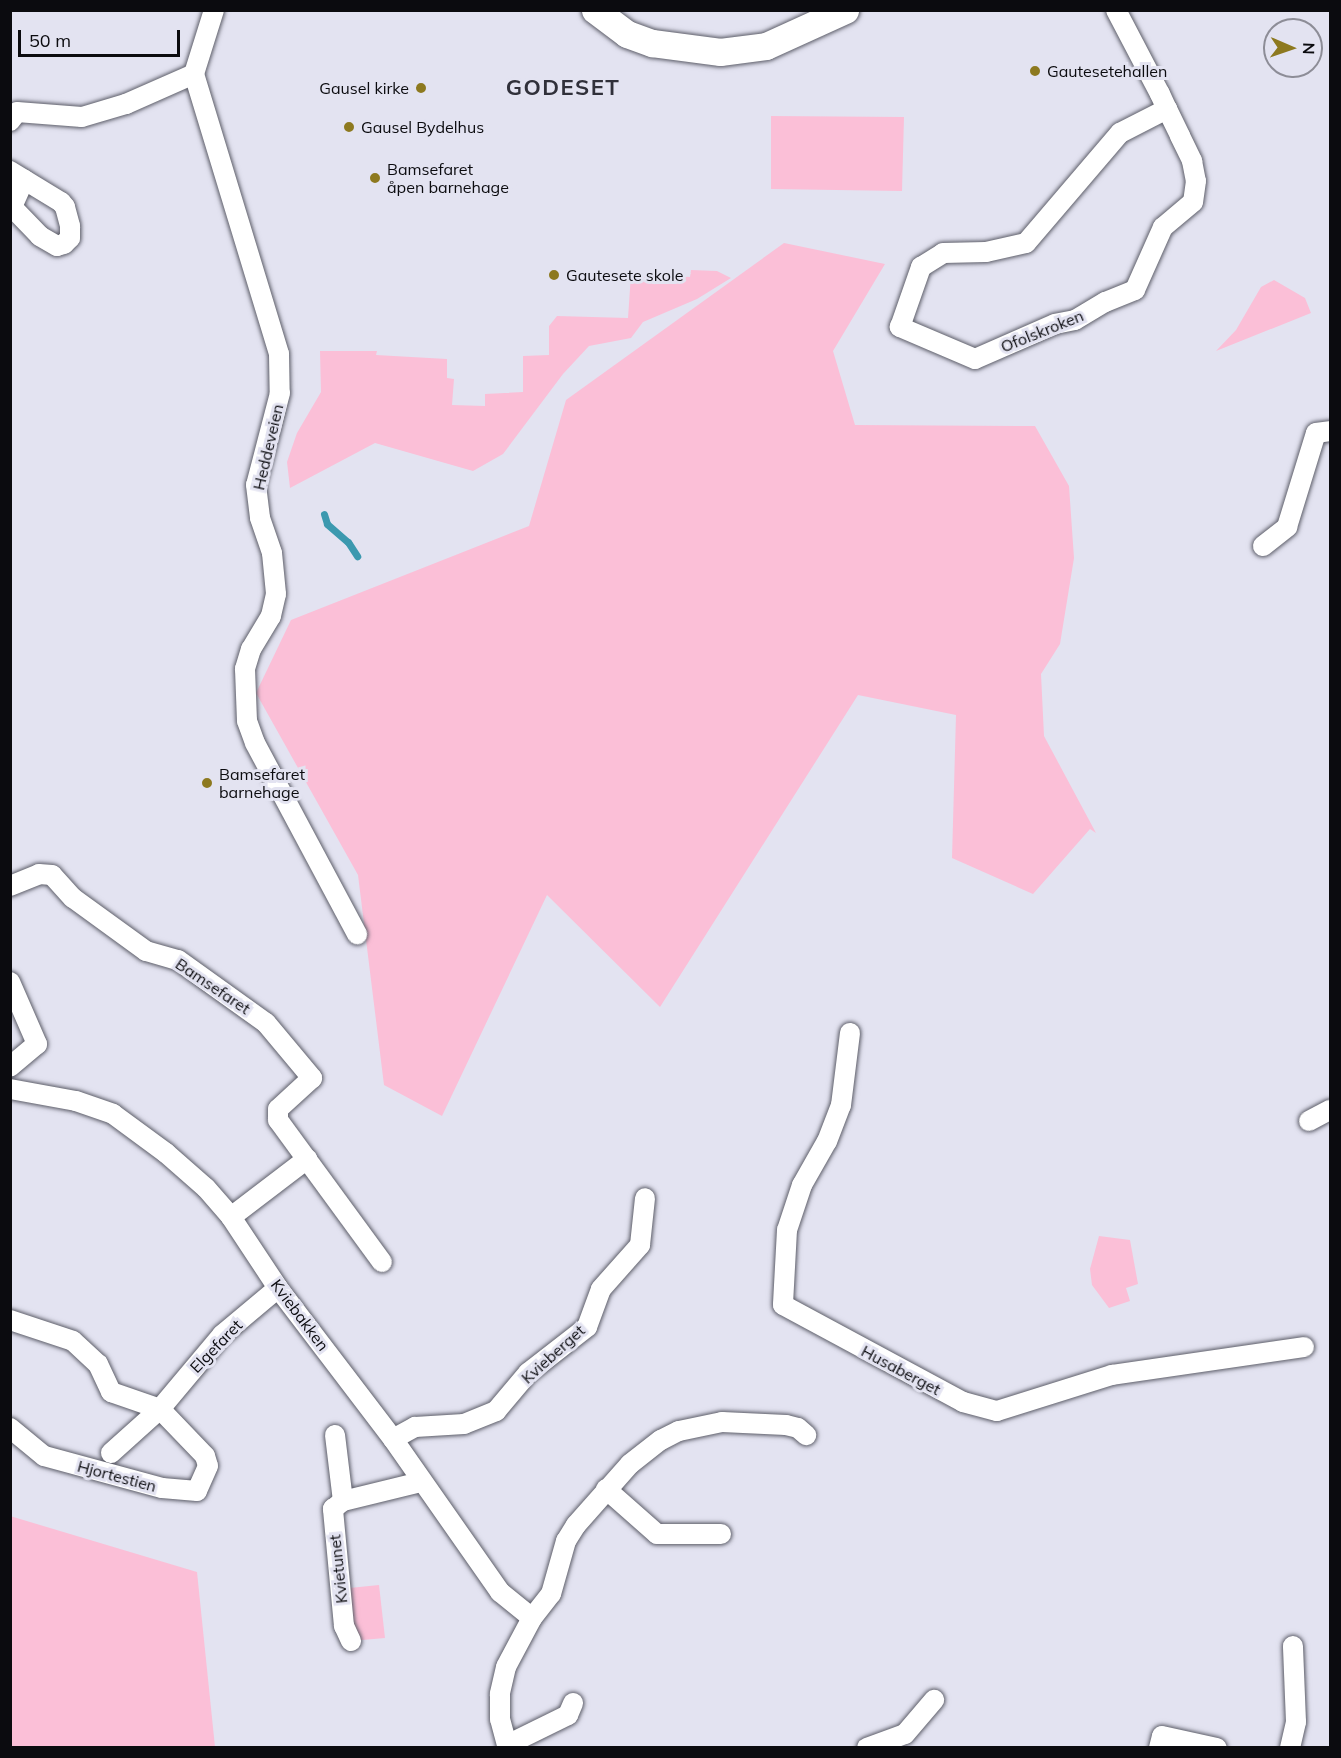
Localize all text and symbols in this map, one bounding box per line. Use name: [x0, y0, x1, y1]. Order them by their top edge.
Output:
scale bar: [21, 18, 183, 56]
north arrow: [1263, 18, 1323, 78]
text: 50 m: [29, 29, 71, 52]
text: N: [1299, 42, 1319, 55]
place label: Gautesetehallen: [1047, 61, 1167, 81]
marker: Gautesetehallen: [1028, 64, 1042, 78]
district label: GODESET: [506, 75, 620, 101]
place label: Gausel kirke: [319, 78, 409, 98]
marker: Gausel kirke: [414, 81, 428, 95]
place label: Gausel Bydelhus: [361, 117, 484, 137]
marker: Gausel Bydelhus: [342, 120, 356, 134]
place label: Bamsefaret åpen barnehage: [387, 159, 509, 197]
marker: Bamsefaret åpen barnehage: [368, 171, 382, 185]
place label: Gautesete skole: [566, 265, 683, 285]
marker: Gautesete skole: [547, 268, 561, 282]
street label: Ofolskroken: [998, 306, 1086, 356]
street label: Heddeveien: [249, 402, 287, 492]
place label: Bamsefaret barnehage: [219, 764, 305, 802]
marker: Bamsefaret barnehage: [200, 776, 214, 790]
street label: Bamsefaret: [172, 954, 254, 1018]
street label: Kviebakken: [267, 1276, 333, 1354]
street label: Elgefaret: [186, 1315, 246, 1377]
street label: Kvieberget: [517, 1321, 589, 1387]
street label: Husaberget: [858, 1341, 944, 1399]
street label: Hjortestien: [75, 1456, 159, 1496]
street label: Kvietunet: [325, 1534, 351, 1604]

